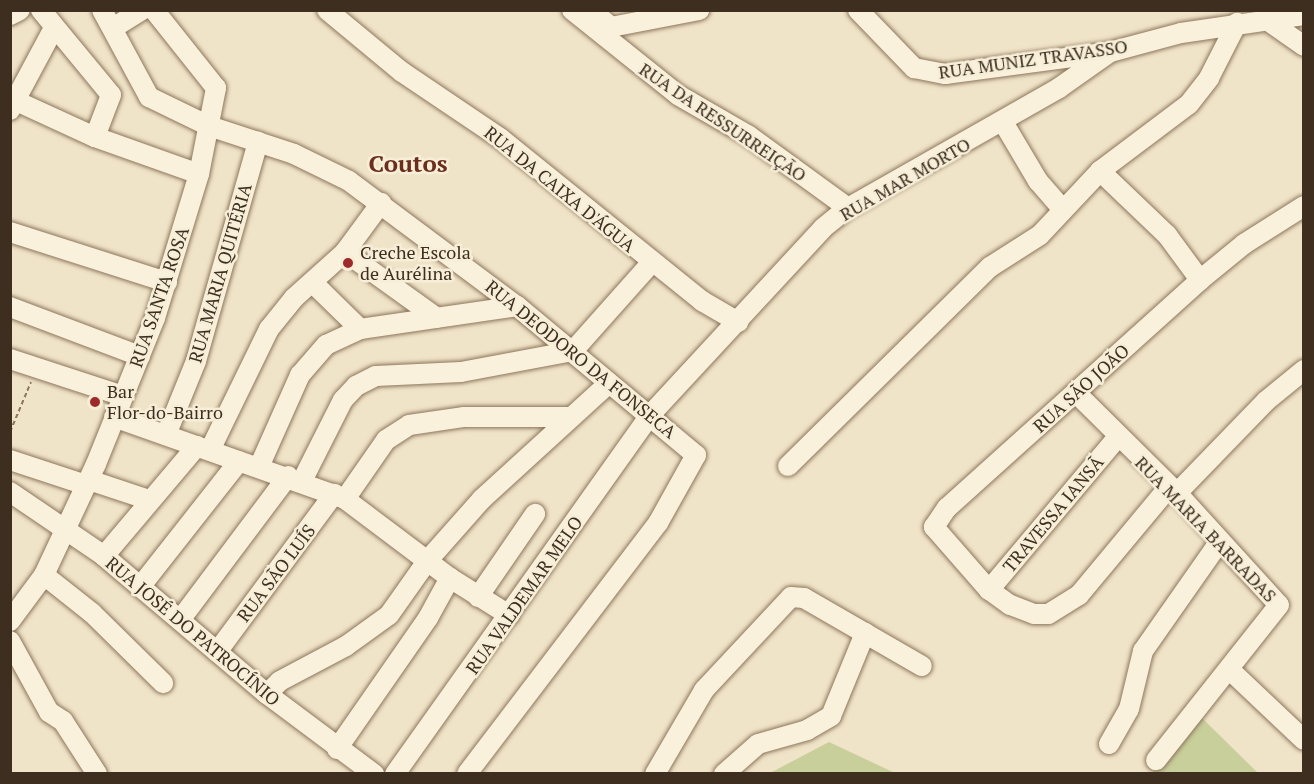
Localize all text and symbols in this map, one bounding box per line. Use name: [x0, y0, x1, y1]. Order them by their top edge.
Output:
street label: RUA MUNIZ TRAVASSO: [937, 35, 1129, 83]
street label: RUA DA RESSURREIÇÃO: [635, 58, 811, 186]
street label: RUA DA CAIXA D'ÁGUA: [480, 121, 640, 257]
street label: RUA MAR MORTO: [836, 133, 974, 225]
district label: Coutos: [368, 150, 448, 178]
street label: RUA MARIA QUITÉRIA: [184, 181, 256, 365]
street label: RUA SANTA ROSA: [125, 224, 193, 370]
place label: Creche Escola de Aurélina: [360, 242, 471, 284]
marker: Creche Escola de Aurélina: [341, 256, 355, 270]
street label: RUA DEODORO DA FONSECA: [481, 275, 681, 443]
street label: RUA SÃO JOÃO: [1028, 339, 1134, 437]
place label: Bar Flor-do-Bairro: [107, 381, 223, 424]
marker: Bar Flor-do-Bairro: [88, 395, 102, 409]
street label: TRAVESSA IANSÃ: [998, 451, 1108, 577]
street label: RUA MARIA BARRADAS: [1131, 451, 1281, 607]
street label: RUA VALDEMAR MELO: [461, 512, 587, 678]
street label: RUA SÃO LUÍS: [232, 520, 320, 626]
street label: RUA JOSÉ DO PATROCÍNIO: [101, 552, 285, 710]

